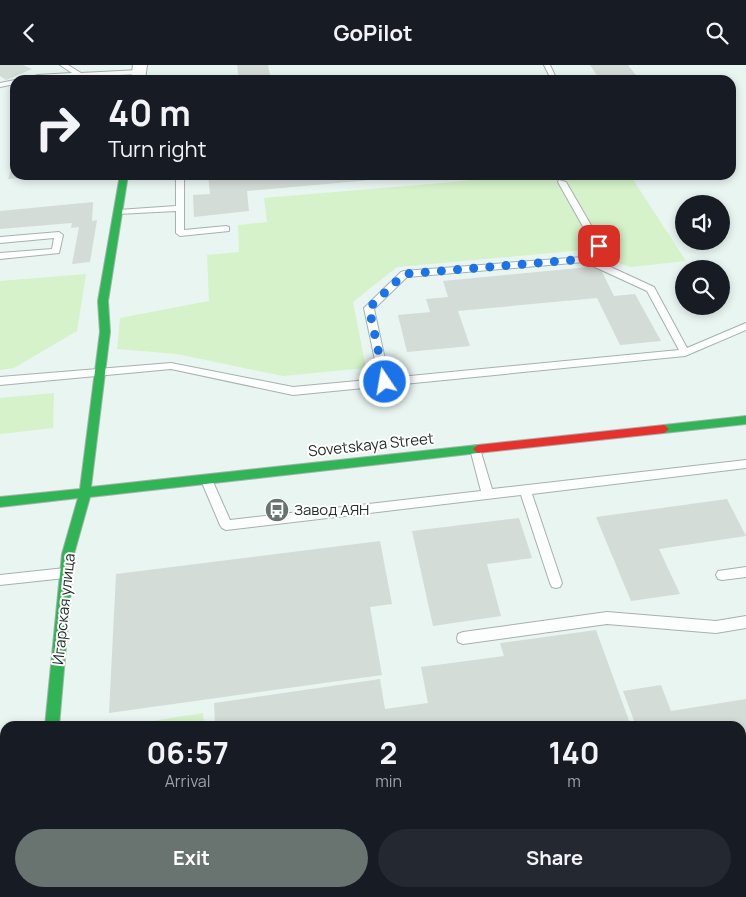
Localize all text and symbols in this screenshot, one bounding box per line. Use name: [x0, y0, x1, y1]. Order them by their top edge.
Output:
text: GoPilot: [333, 18, 413, 48]
icon: back: [15, 19, 43, 47]
icon: search: [703, 19, 731, 47]
text: 40 m: [108, 89, 191, 137]
icon: right: [25, 95, 90, 160]
text: Turn right: [108, 134, 206, 164]
map controls: [675, 195, 730, 315]
button: sound: [675, 195, 730, 250]
pin: [578, 225, 620, 267]
icon: arrive: [585, 232, 613, 260]
button: search: [675, 260, 730, 315]
position arrow: [358, 355, 410, 407]
street label: Sovetskaya Street: [307, 427, 435, 462]
bus stop icon: Завод АЯН: [264, 497, 290, 523]
place label: Завод АЯН: [294, 499, 369, 520]
street label: Игарская улица: [47, 552, 80, 666]
text: 06:57: [146, 732, 229, 773]
text: 2: [380, 732, 397, 773]
text: 140: [548, 732, 600, 773]
text: Arrival: [165, 770, 210, 792]
text: min: [375, 770, 402, 792]
text: m: [567, 770, 581, 792]
button: Exit: [15, 829, 368, 887]
button: Share: [378, 829, 731, 887]

